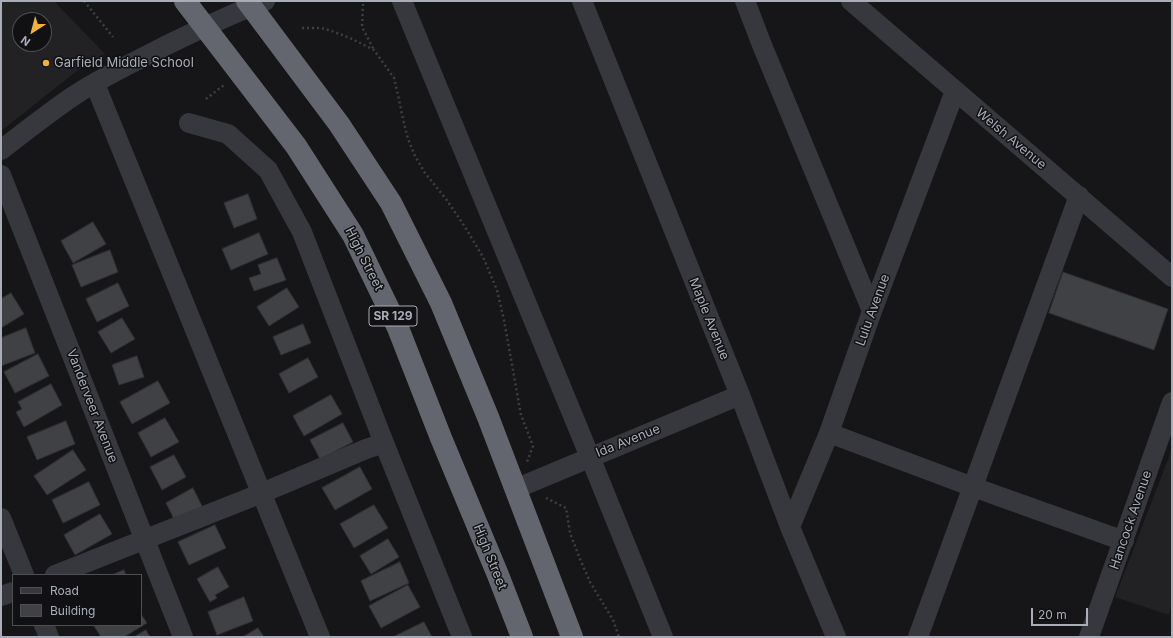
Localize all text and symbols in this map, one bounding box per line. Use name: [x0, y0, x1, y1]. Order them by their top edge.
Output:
north arrow: [12, 12, 52, 52]
text: N: [18, 33, 33, 49]
place label: Garfield Middle School: [54, 55, 194, 71]
marker: Garfield Middle School: [41, 58, 51, 68]
street label: Welsh Avenue: [973, 105, 1049, 173]
street label: High Street: [341, 225, 387, 293]
street label: Lulu Avenue: [853, 272, 893, 348]
street label: Maple Avenue: [685, 276, 733, 362]
road number: SR 129: [369, 306, 417, 326]
street label: Vanderveer Avenue: [63, 347, 121, 465]
street label: Ida Avenue: [594, 421, 662, 461]
street label: Hancock Avenue: [1107, 468, 1155, 572]
street label: High Street: [470, 522, 510, 592]
legend: [12, 574, 142, 626]
text: Road: [50, 583, 79, 598]
scale bar: [1033, 600, 1090, 626]
text: Building: [50, 603, 95, 618]
text: 20 m: [1038, 607, 1067, 622]

